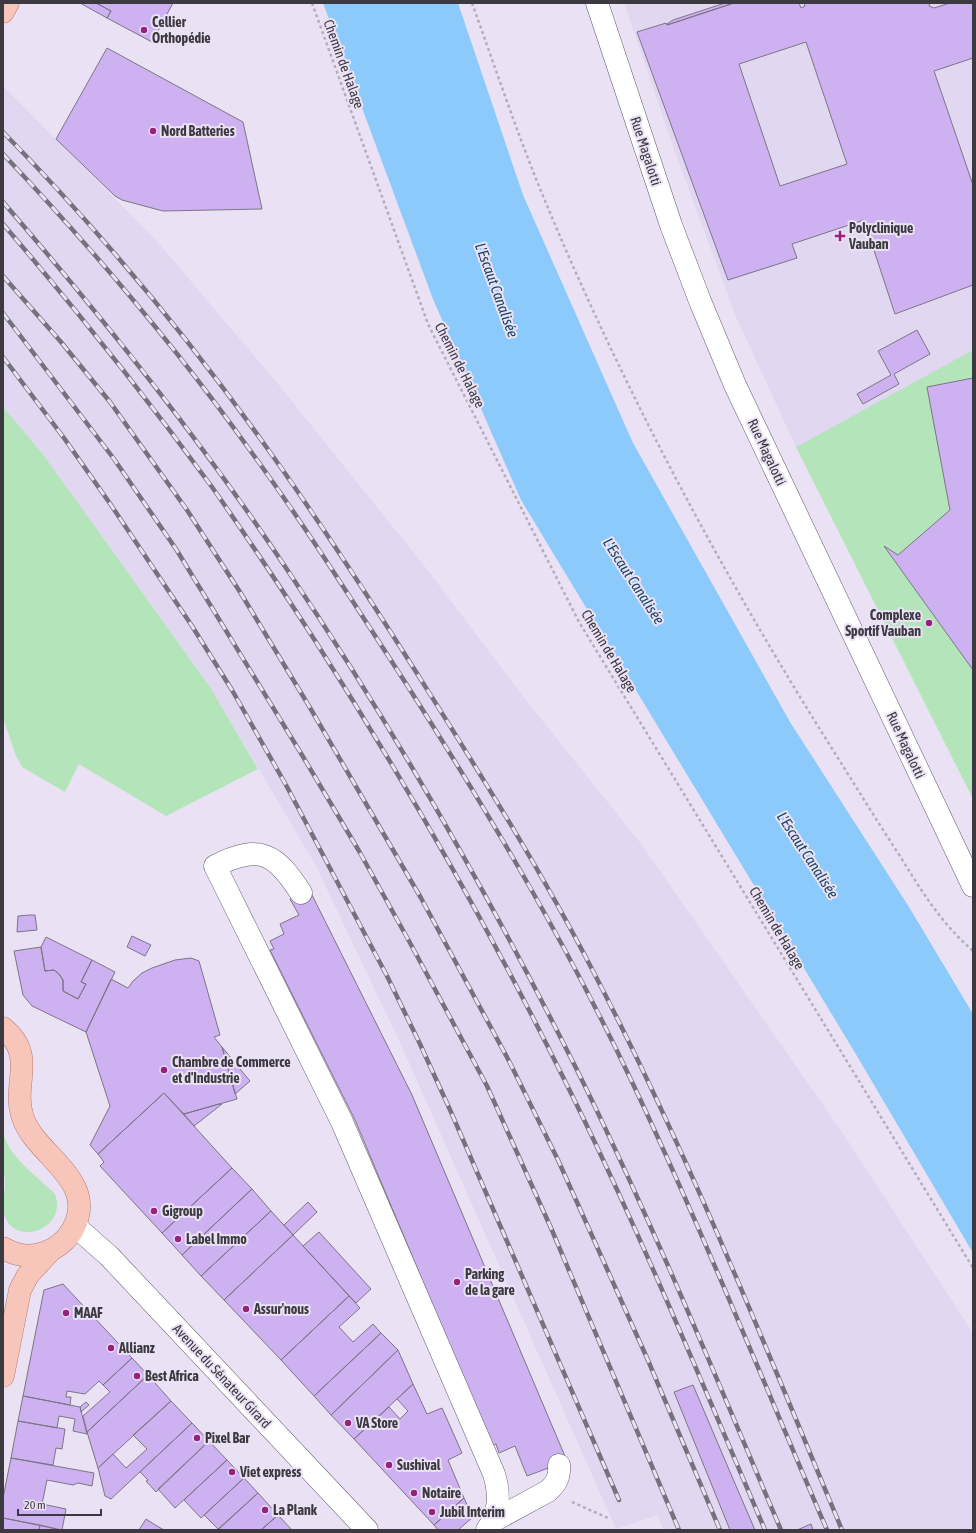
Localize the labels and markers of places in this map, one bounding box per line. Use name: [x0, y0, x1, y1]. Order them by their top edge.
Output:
place label: Cellier Orthopédie: [152, 14, 211, 46]
marker: Cellier Orthopédie: [139, 25, 149, 35]
place label: Nord Batteries: [161, 123, 235, 139]
marker: Nord Batteries: [148, 126, 158, 136]
place label: Polyclinique Vauban: [848, 220, 913, 252]
marker: Polyclinique Vauban: [834, 230, 846, 242]
place label: Complexe Sportif Vauban: [845, 607, 921, 639]
marker: Complexe Sportif Vauban: [924, 618, 934, 628]
place label: Chambre de Commerce et d'Industrie: [172, 1054, 291, 1086]
marker: Chambre de Commerce et d'Industrie: [159, 1065, 169, 1075]
place label: Gigroup: [162, 1203, 203, 1219]
marker: Gigroup: [149, 1206, 159, 1216]
place label: Label Immo: [186, 1231, 247, 1247]
marker: Label Immo: [173, 1234, 183, 1244]
place label: Parking de la gare: [465, 1266, 515, 1298]
marker: Parking de la gare: [452, 1277, 462, 1287]
place label: Assur'nous: [253, 1301, 309, 1317]
marker: Assur'nous: [241, 1304, 251, 1314]
place label: MAAF: [74, 1305, 103, 1321]
marker: MAAF: [61, 1308, 71, 1318]
place label: Allianz: [118, 1340, 155, 1356]
marker: Allianz: [106, 1343, 116, 1353]
place label: Best Africa: [145, 1368, 199, 1384]
marker: Best Africa: [132, 1371, 142, 1381]
place label: VA Store: [355, 1415, 398, 1431]
marker: VA Store: [343, 1418, 353, 1428]
place label: Pixel Bar: [205, 1430, 251, 1446]
marker: Pixel Bar: [192, 1433, 202, 1443]
place label: Sushival: [397, 1457, 441, 1473]
marker: Sushival: [384, 1460, 394, 1470]
place label: Viet express: [239, 1464, 301, 1480]
marker: Viet express: [227, 1467, 237, 1477]
place label: Notaire: [422, 1485, 461, 1501]
marker: Notaire: [409, 1488, 419, 1498]
place label: La Plank: [273, 1502, 318, 1518]
place label: Jubil Interim: [439, 1504, 505, 1520]
marker: La Plank: [260, 1505, 270, 1515]
marker: Jubil Interim: [427, 1507, 437, 1517]

